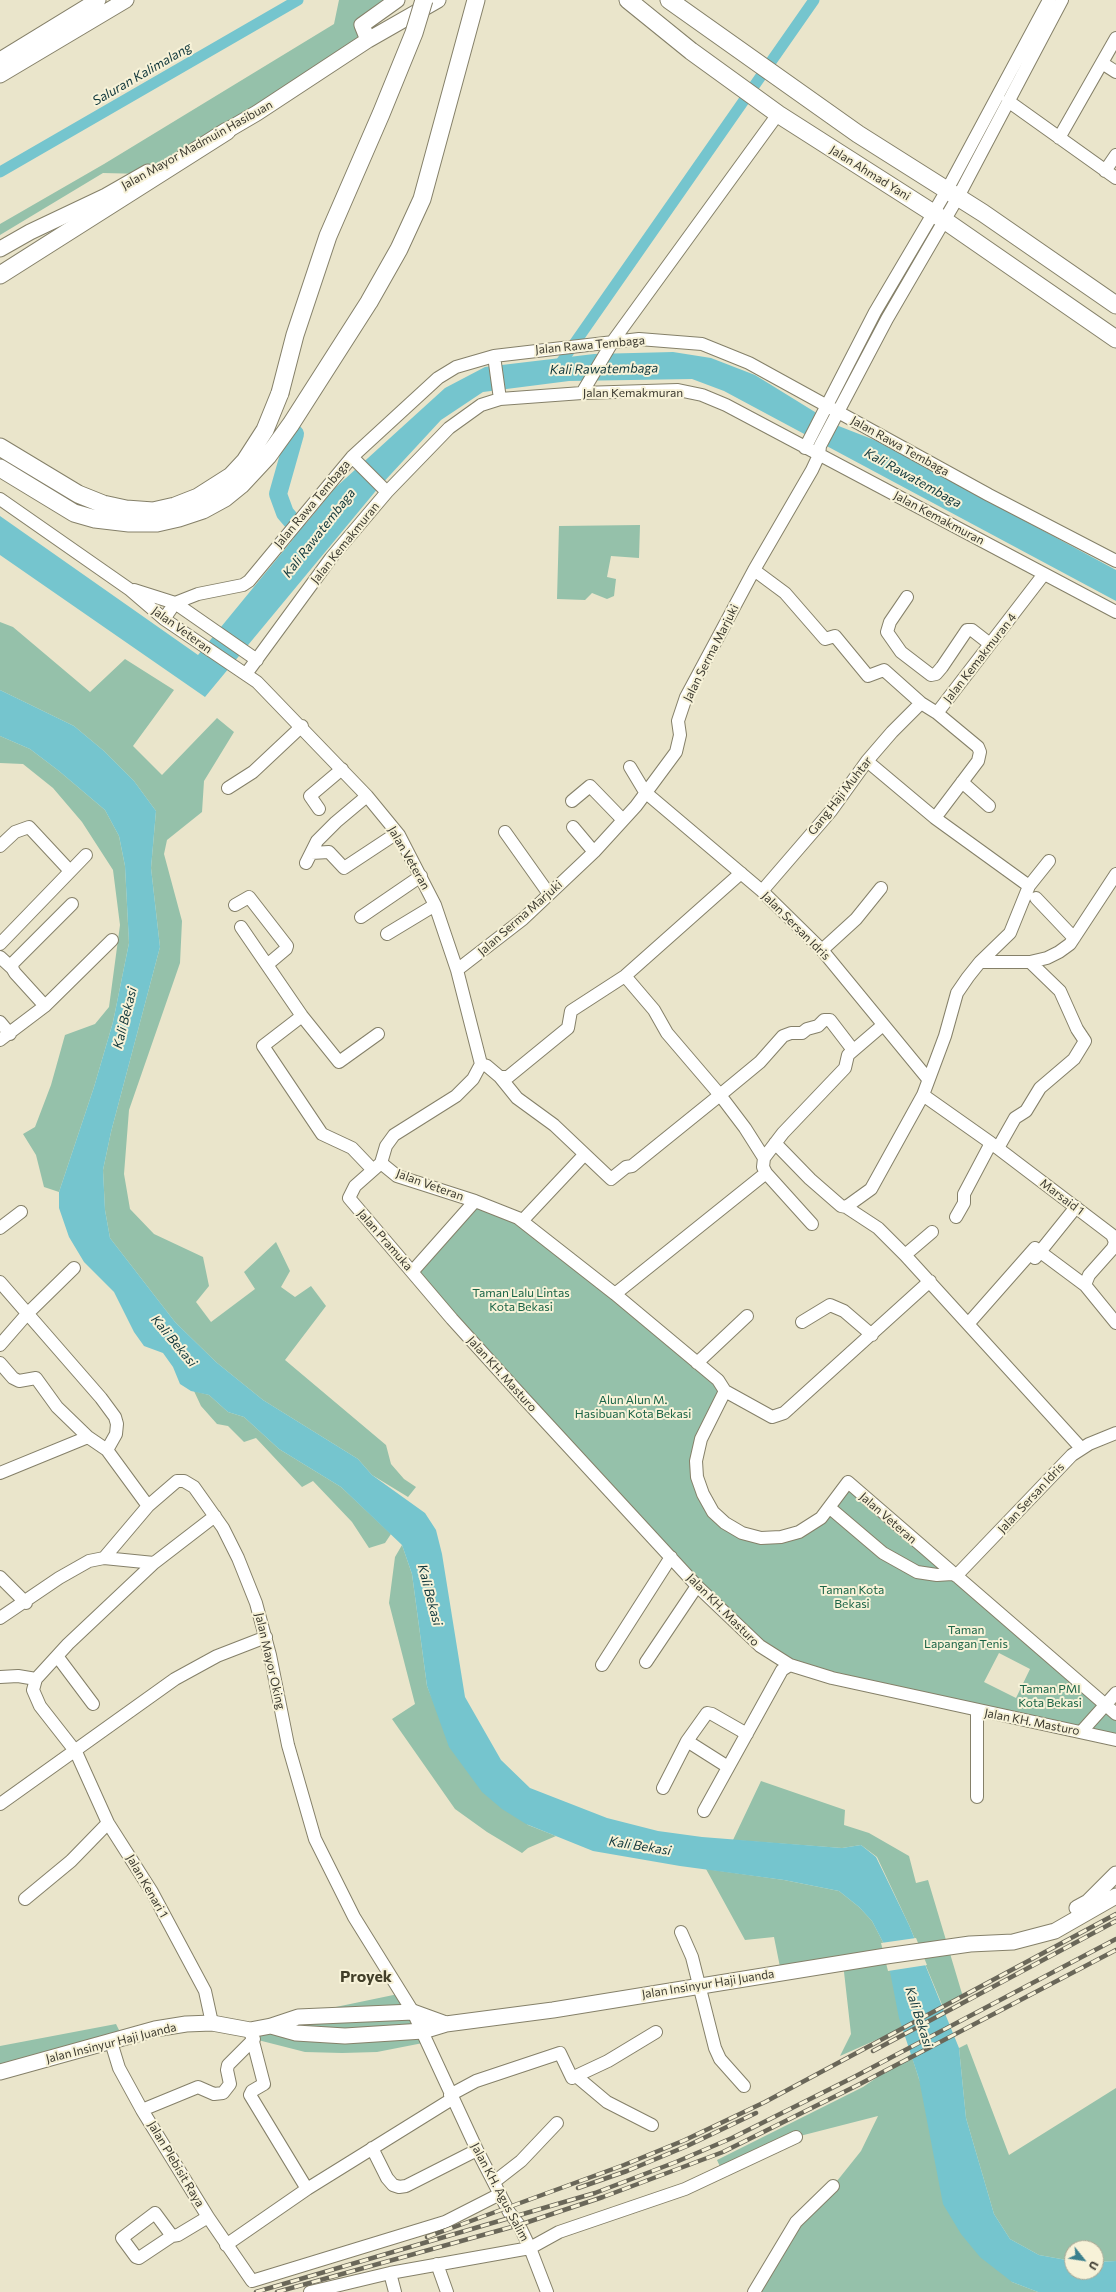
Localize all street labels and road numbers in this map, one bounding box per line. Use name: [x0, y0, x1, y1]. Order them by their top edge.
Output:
street label: Jalan Mayor Madmuin Hasibuan: [119, 97, 275, 193]
street label: Jalan Ahmad Yani: [827, 142, 913, 204]
street label: Jalan Rawa Tembaga: [535, 333, 645, 357]
street label: Jalan Kemakmuran: [583, 386, 683, 400]
street label: Jalan Rawa Tembaga: [848, 413, 952, 479]
street label: Jalan Rawa Tembaga: [271, 457, 353, 551]
street label: Jalan Kemakmuran: [891, 488, 987, 548]
street label: Jalan Kemakmuran: [308, 499, 382, 587]
street label: Jalan Serma Marjuki: [680, 602, 742, 704]
street label: Jalan Veteran: [149, 603, 215, 657]
street label: Jalan Kemakmuran 4: [940, 610, 1020, 706]
street label: Gang Haji Muhtar: [805, 754, 875, 838]
street label: Jalan Veteran: [385, 824, 433, 892]
street label: Jalan Serma Marjuki: [475, 877, 565, 959]
street label: Jalan Sersan Idris: [759, 889, 833, 963]
street label: Jalan Veteran: [394, 1166, 466, 1204]
street label: Marsaid 1: [1037, 1176, 1087, 1218]
street label: Jalan Pramuka: [354, 1206, 416, 1274]
street label: Jalan KH. Masturo: [464, 1333, 540, 1415]
street label: Jalan Sersan Idris: [995, 1460, 1067, 1536]
street label: Jalan Veteran: [857, 1489, 919, 1547]
street label: Jalan KH. Masturo: [684, 1571, 762, 1649]
street label: Jalan Mayor Oking: [252, 1611, 288, 1711]
street label: Jalan KH. Masturo: [983, 1706, 1081, 1738]
street label: Jalan Kenari 1: [123, 1852, 171, 1920]
street label: Jalan Insinyur Haji Juanda: [641, 1966, 775, 2002]
street label: Jalan Insinyur Haji Juanda: [44, 2020, 178, 2066]
street label: Jalan Plebisit Raya: [145, 2118, 207, 2210]
street label: Jalan KH. Agus Salim: [468, 2140, 532, 2244]

